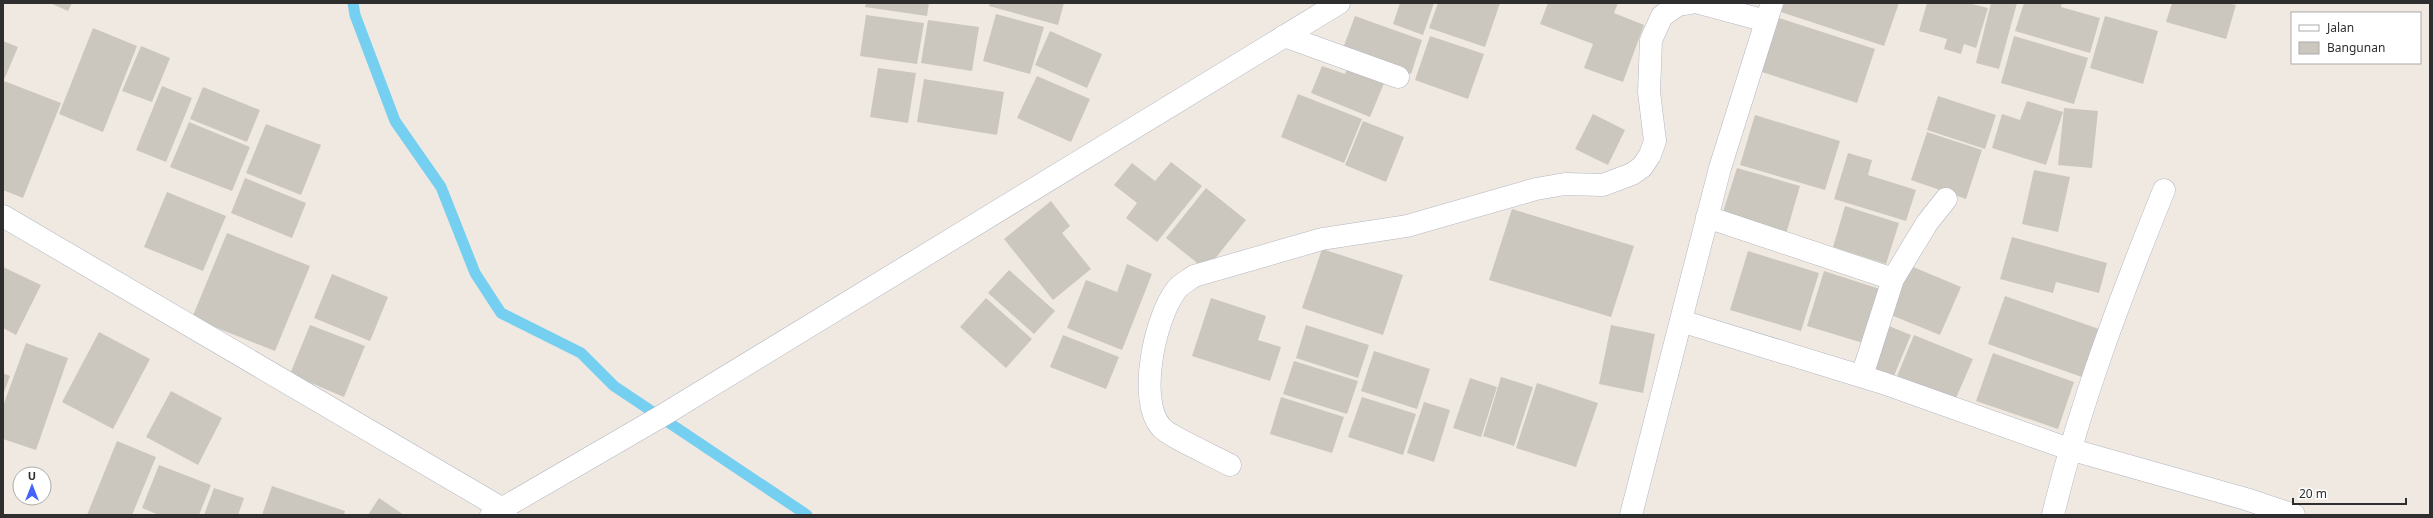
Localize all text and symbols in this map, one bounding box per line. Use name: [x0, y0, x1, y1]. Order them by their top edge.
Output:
legend: [2291, 12, 2421, 64]
text: Jalan: [2326, 19, 2354, 36]
text: Bangunan: [2327, 39, 2385, 56]
north arrow: [12, 466, 52, 506]
text: U: [28, 468, 36, 483]
scale bar: [2293, 480, 2406, 506]
text: 20 m: [2299, 485, 2327, 502]

